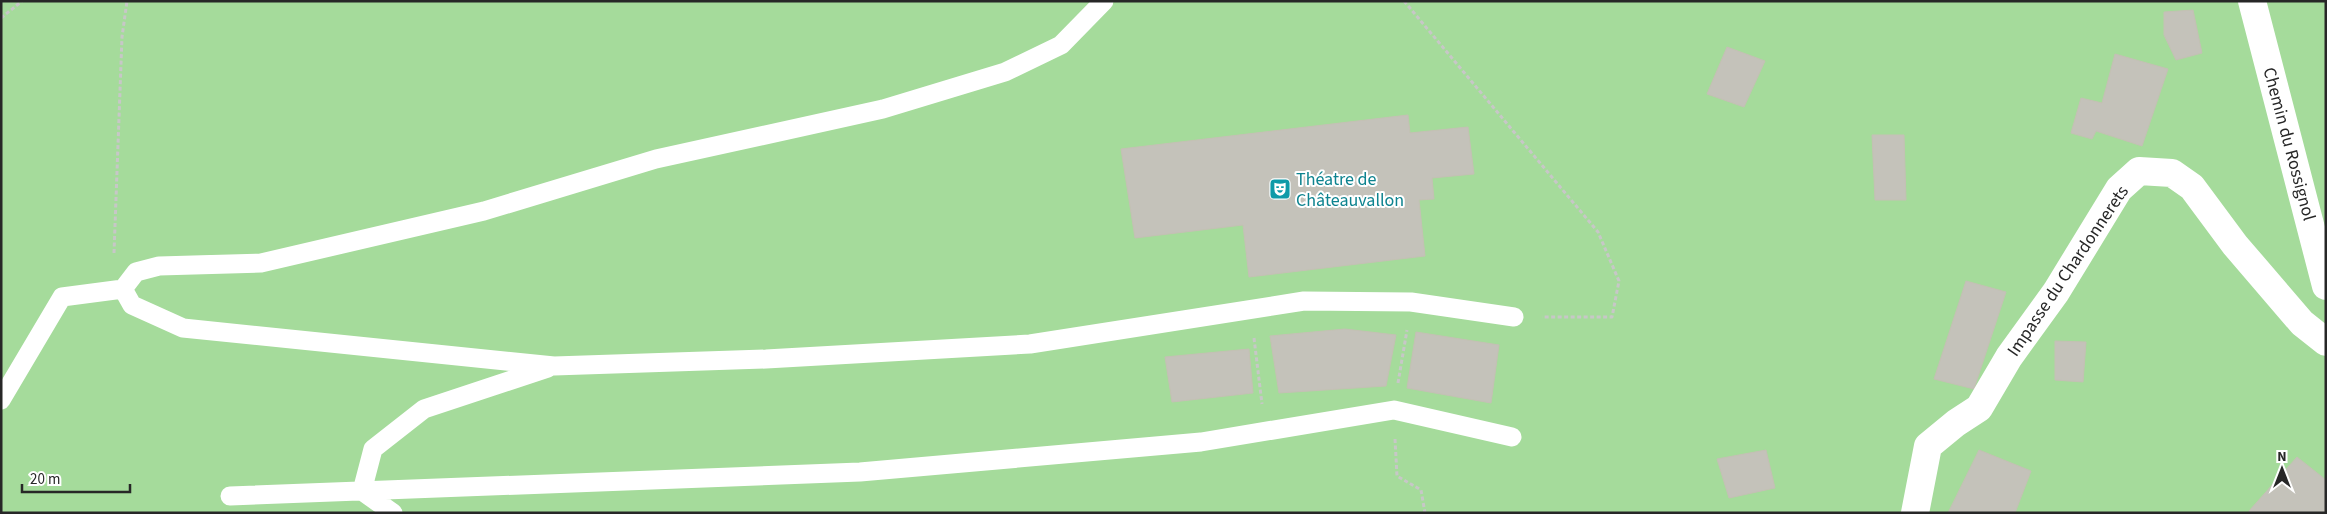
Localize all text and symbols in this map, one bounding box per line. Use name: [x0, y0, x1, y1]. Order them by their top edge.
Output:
street label: Chemin du Rossignol: [2257, 65, 2321, 223]
place label: Théatre de Châteauvallon: [1296, 167, 1404, 213]
theatre icon: Théatre de Châteauvallon: [1268, 177, 1292, 201]
street label: Impasse du Chardonnerets: [2001, 181, 2135, 361]
north arrow: [2257, 444, 2307, 494]
text: N: [2277, 447, 2287, 467]
scale bar: [22, 462, 130, 494]
text: 20 m: [30, 469, 60, 490]

